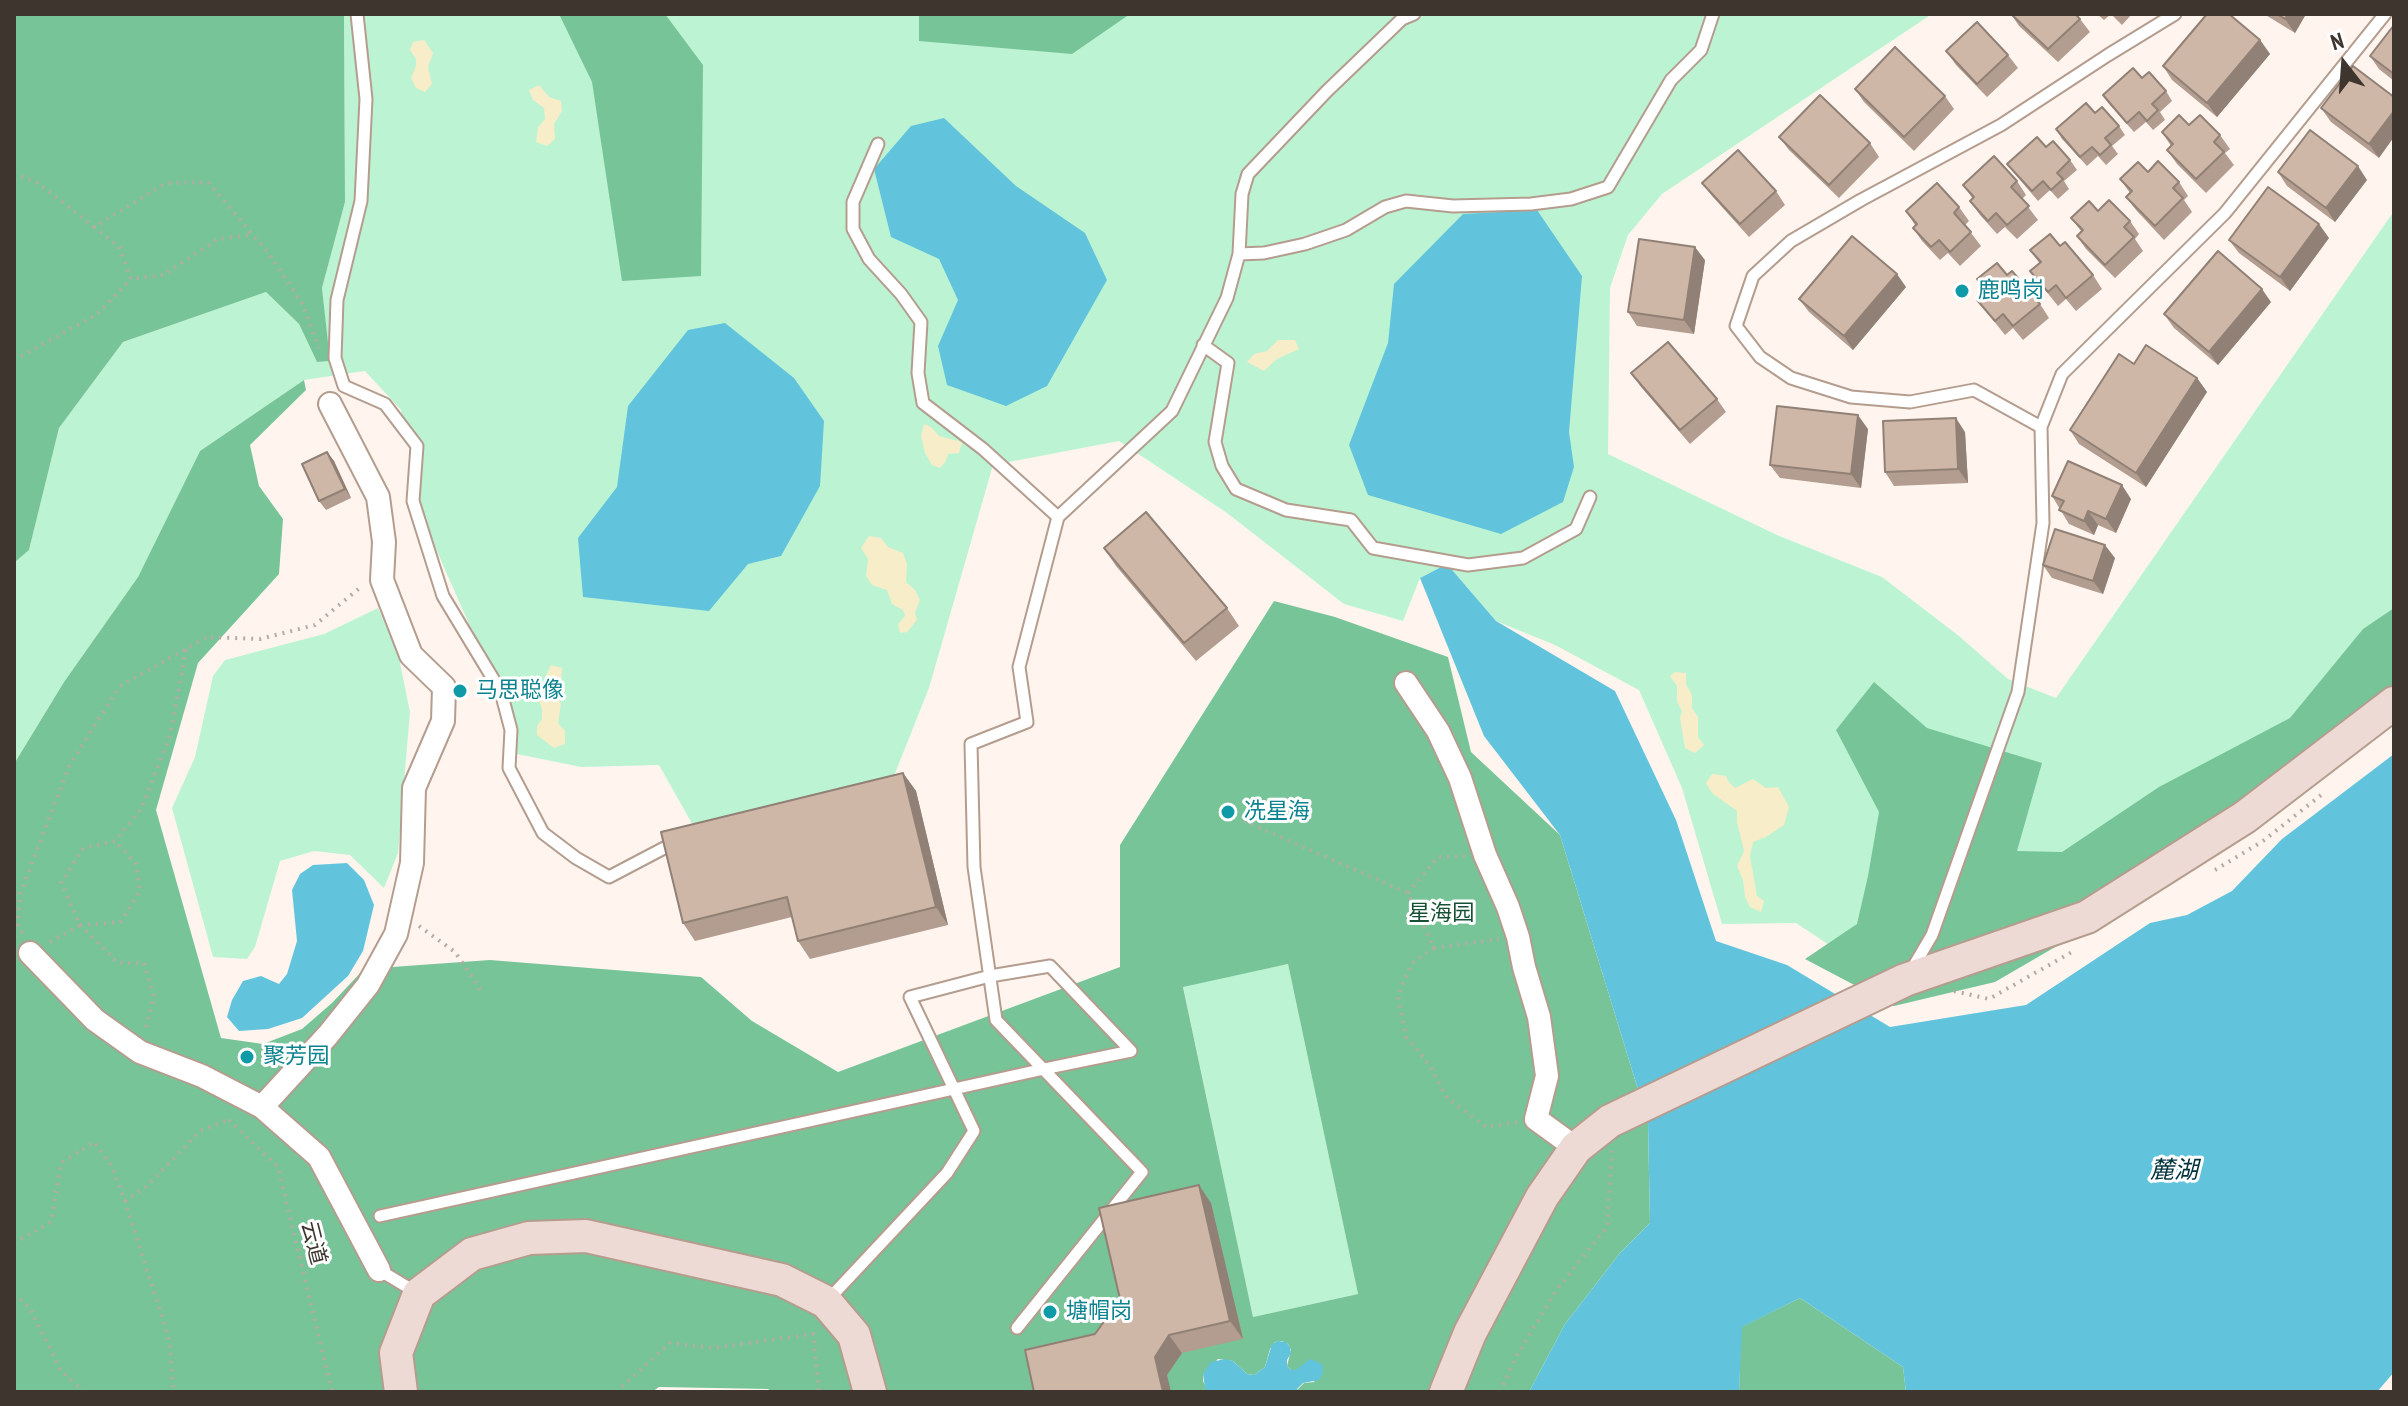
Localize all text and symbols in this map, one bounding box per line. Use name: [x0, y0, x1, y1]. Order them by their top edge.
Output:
north arrow: [2304, 24, 2384, 104]
text: N: [2327, 26, 2347, 56]
place label: 鹿鸣岗: [1978, 278, 2044, 304]
marker: 鹿鸣岗: [1953, 282, 1971, 300]
place label: 马思聪像: [476, 678, 564, 704]
marker: 马思聪像: [451, 682, 469, 700]
place label: 冼星海: [1244, 799, 1310, 825]
marker: 冼星海: [1219, 803, 1237, 821]
park label: 星海园: [1408, 901, 1474, 927]
place label: 聚芳园: [263, 1044, 329, 1070]
marker: 聚芳园: [238, 1048, 256, 1066]
water label: 麓湖: [2150, 1157, 2198, 1185]
street label: 云道: [295, 1218, 331, 1268]
place label: 塘帽岗: [1066, 1299, 1132, 1325]
marker: 塘帽岗: [1041, 1303, 1059, 1321]

